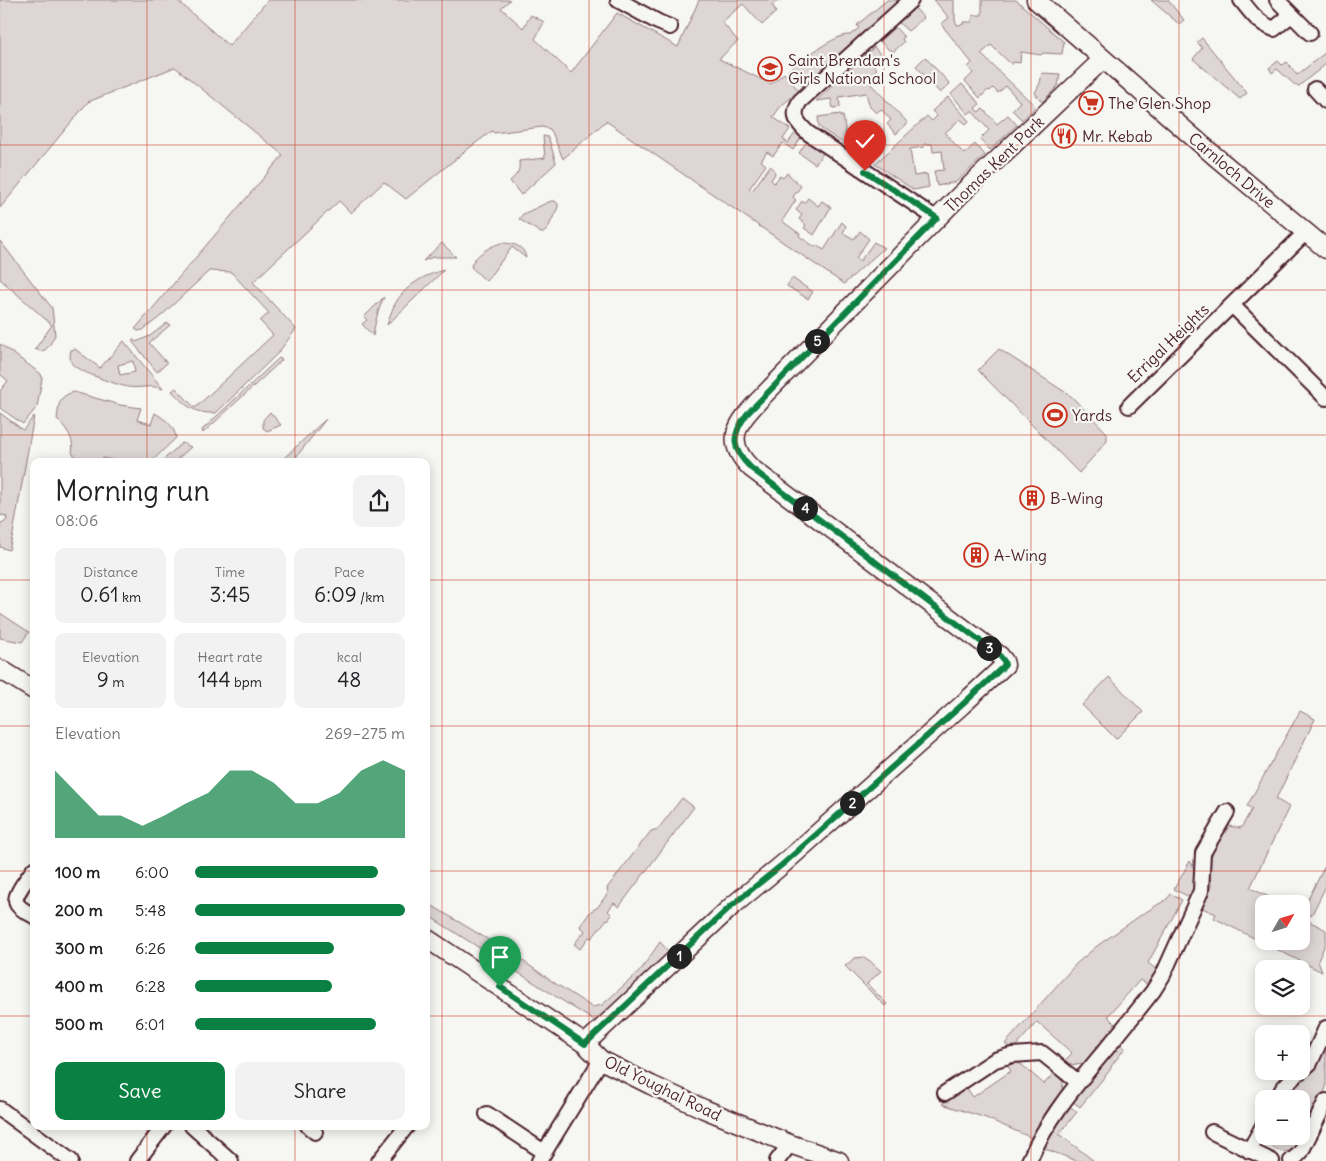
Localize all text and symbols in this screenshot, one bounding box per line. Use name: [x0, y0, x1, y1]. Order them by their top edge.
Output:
place label: Saint Brendan's Girls National School: [788, 50, 936, 88]
school or university icon: Saint Brendan's Girls National School: [757, 56, 783, 82]
supermarket icon: The Glen Shop: [1078, 90, 1104, 116]
place label: The Glen Shop: [1108, 93, 1211, 113]
street label: Thomas Kent Park: [940, 112, 1048, 216]
pin: [844, 120, 886, 171]
restaurant icon: Mr. Kebab: [1051, 123, 1077, 149]
place label: Mr. Kebab: [1082, 126, 1153, 146]
icon: check: [851, 127, 879, 155]
street label: Carnloch Drive: [1185, 128, 1279, 212]
street label: Errigal Heights: [1123, 299, 1213, 387]
pin: 5: [804, 328, 830, 354]
text: 5: [813, 332, 822, 350]
sports icon: Yards: [1042, 402, 1068, 428]
place label: Yards: [1072, 405, 1112, 425]
text: Morning run: [55, 473, 210, 509]
button: share: [353, 475, 405, 527]
building icon: B-Wing: [1019, 485, 1045, 511]
place label: B-Wing: [1050, 488, 1103, 508]
pin: 4: [792, 496, 818, 520]
text: 4: [801, 499, 810, 517]
text: 08:06: [55, 510, 98, 530]
building icon: A-Wing: [963, 542, 989, 568]
place label: A-Wing: [994, 545, 1047, 565]
text: Distance: [83, 563, 138, 581]
text: Time: [215, 563, 245, 581]
text: Pace: [334, 563, 365, 581]
text: 0.61: [80, 581, 119, 608]
text: 3:45: [210, 581, 250, 608]
text: 6:09: [314, 581, 357, 608]
text: km: [119, 588, 141, 606]
text: /km: [357, 588, 385, 606]
pin: 3: [976, 636, 1002, 660]
text: 3: [986, 639, 993, 657]
text: Elevation: [82, 648, 139, 666]
text: Heart rate: [198, 648, 262, 666]
text: kcal: [337, 648, 362, 666]
text: 9: [97, 666, 109, 693]
text: 144: [198, 666, 231, 693]
text: 48: [337, 666, 361, 693]
text: m: [109, 673, 125, 691]
text: bpm: [231, 673, 262, 691]
text: Elevation: [55, 723, 121, 743]
text: 269–275 m: [325, 723, 405, 743]
pin: 2: [840, 790, 864, 816]
text: 2: [849, 794, 856, 812]
text: 100 m: [55, 862, 100, 882]
text: 6:00: [135, 862, 169, 882]
north arrow: [1255, 895, 1310, 950]
map controls: [1255, 895, 1310, 1145]
text: 200 m: [55, 900, 103, 920]
text: 5:48: [135, 900, 166, 920]
pin: [479, 936, 521, 987]
text: 300 m: [55, 938, 103, 958]
text: 6:26: [135, 938, 166, 958]
icon: arrive: [486, 943, 514, 971]
pin: 1: [666, 944, 692, 968]
text: 1: [677, 947, 682, 965]
button: layers: [1255, 960, 1310, 1015]
text: 400 m: [55, 976, 103, 996]
text: 6:28: [135, 976, 166, 996]
text: 500 m: [55, 1014, 103, 1034]
text: 6:01: [135, 1014, 165, 1034]
button: +: [1255, 1025, 1310, 1080]
street label: Old Youghal Road: [601, 1051, 725, 1125]
button: Save: [55, 1062, 225, 1120]
button: Share: [235, 1062, 405, 1120]
button: −: [1255, 1090, 1310, 1145]

